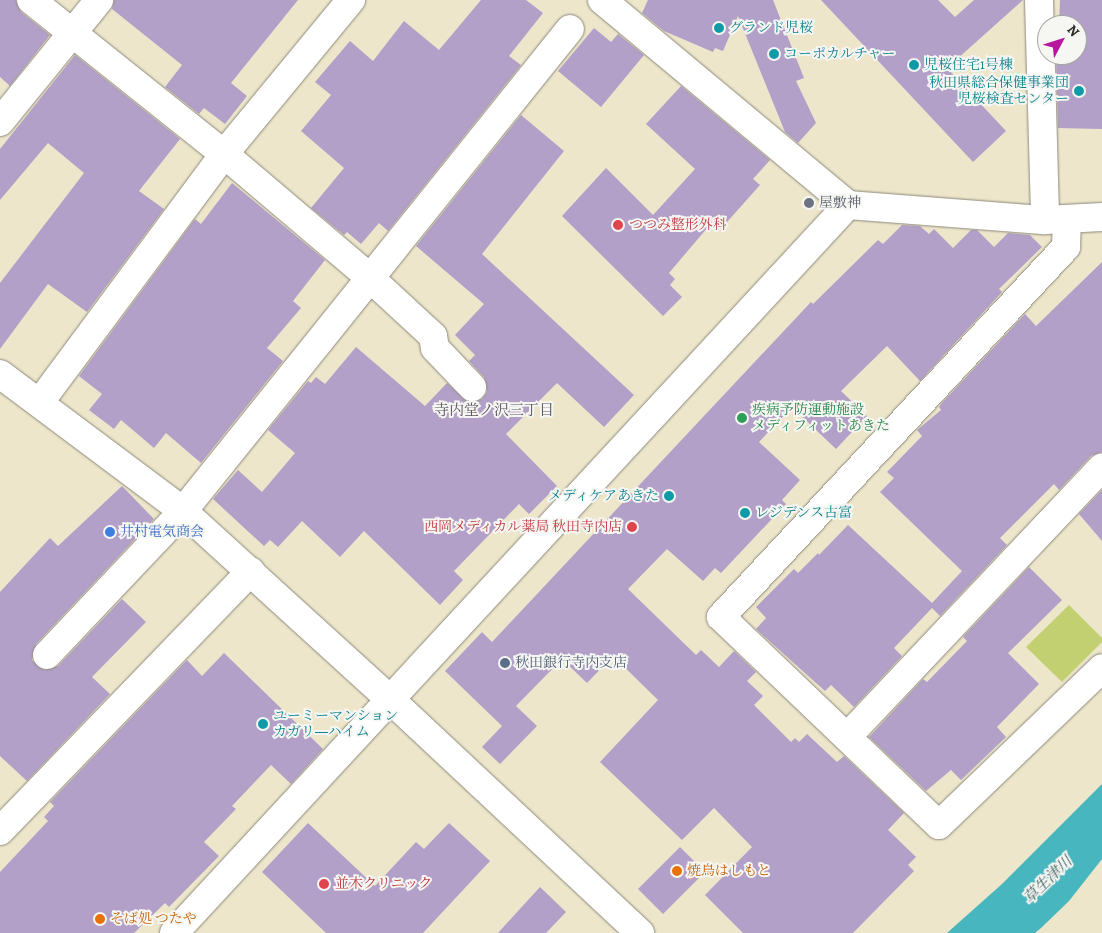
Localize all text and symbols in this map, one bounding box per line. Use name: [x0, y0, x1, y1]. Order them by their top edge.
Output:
north arrow: [1037, 15, 1087, 65]
place label: グランド児桜: [729, 20, 813, 36]
text: N: [1063, 21, 1084, 41]
marker: グランド児桜: [713, 22, 725, 34]
place label: コーポカルチャー: [784, 46, 896, 62]
marker: コーポカルチャー: [768, 48, 780, 60]
place label: 児桜住宅1号棟: [924, 57, 1013, 73]
marker: 児桜住宅1号棟: [908, 59, 920, 71]
place label: 秋田県総合保健事業団 児桜検査センター: [929, 75, 1069, 108]
marker: 秋田県総合保健事業団 児桜検査センター: [1073, 85, 1085, 97]
place label: 屋敷神: [819, 195, 861, 211]
marker: 屋敷神: [803, 197, 815, 209]
place label: つつみ整形外科: [629, 217, 727, 233]
marker: つつみ整形外科: [611, 218, 625, 232]
district label: 寺内堂ノ沢三丁目: [434, 402, 554, 420]
place label: 疾病予防運動施設 メディフィットあきた: [752, 402, 892, 434]
marker: 疾病予防運動施設 メディフィットあきた: [736, 412, 748, 424]
place label: メディケアあきた: [547, 488, 659, 504]
marker: メディケアあきた: [663, 490, 675, 502]
place label: レジデンス古富: [755, 505, 853, 521]
marker: レジデンス古富: [739, 507, 751, 519]
place label: 西岡メディカル薬局 秋田寺内店: [423, 519, 622, 535]
marker: 西岡メディカル薬局 秋田寺内店: [626, 521, 638, 533]
place label: 井村電気商会: [120, 524, 204, 540]
marker: 井村電気商会: [104, 526, 116, 538]
place label: 秋田銀行寺内支店: [515, 655, 627, 671]
marker: 秋田銀行寺内支店: [499, 657, 511, 669]
place label: ユーミーマンション カガリ―ハイム: [273, 708, 399, 740]
marker: ユーミーマンション カガリ―ハイム: [257, 718, 269, 730]
water label: 草生津川: [1020, 853, 1076, 907]
place label: 焼鳥はしもと: [687, 863, 771, 879]
marker: 焼鳥はしもと: [671, 865, 683, 877]
place label: 並木クリニック: [335, 876, 433, 892]
marker: 並木クリニック: [317, 877, 331, 891]
place label: そば処 つたや: [110, 911, 197, 927]
marker: そば処 つたや: [94, 913, 106, 925]

